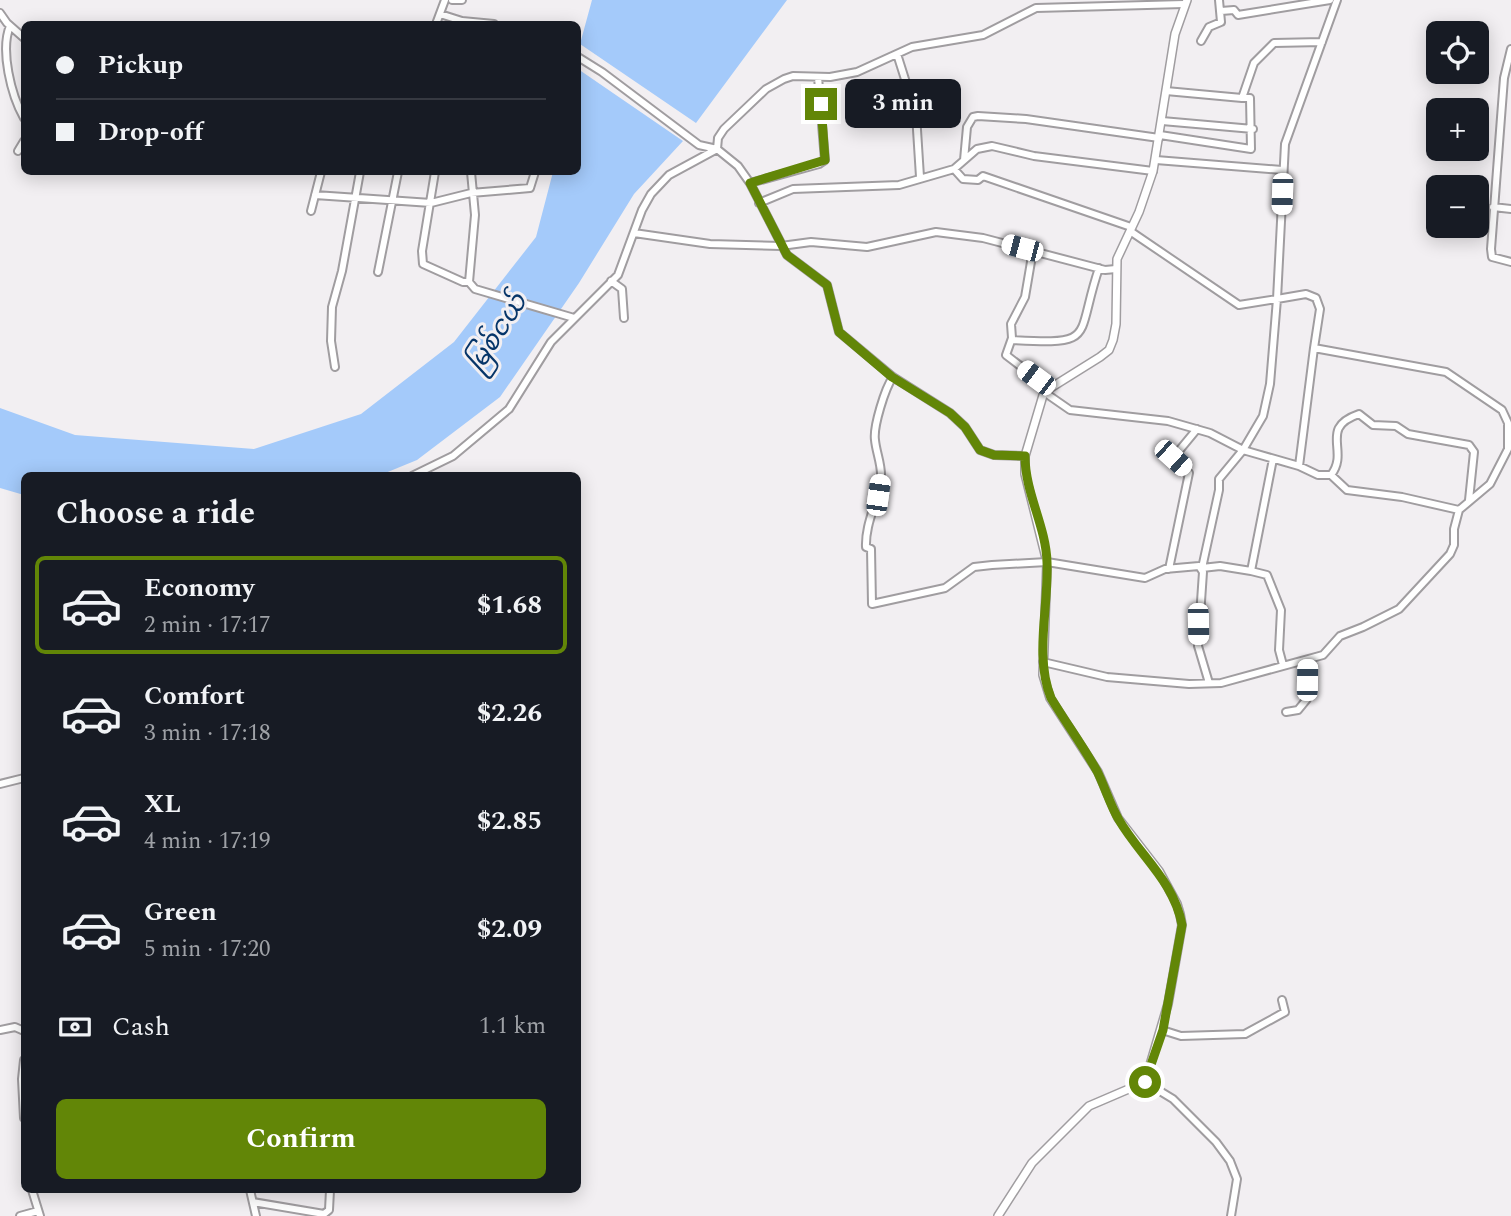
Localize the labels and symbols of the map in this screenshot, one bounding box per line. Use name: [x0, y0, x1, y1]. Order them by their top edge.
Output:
callout: 3 min: [846, 80, 961, 128]
route end: [805, 88, 837, 120]
car: [1271, 173, 1294, 215]
car: [999, 232, 1046, 264]
water label: မြစ်ငယ်: [456, 283, 540, 381]
car: [1013, 357, 1060, 399]
car: [1151, 436, 1196, 480]
car: [865, 473, 892, 517]
car: [1188, 603, 1209, 645]
car: [1297, 659, 1318, 701]
route start: [1129, 1066, 1161, 1098]

